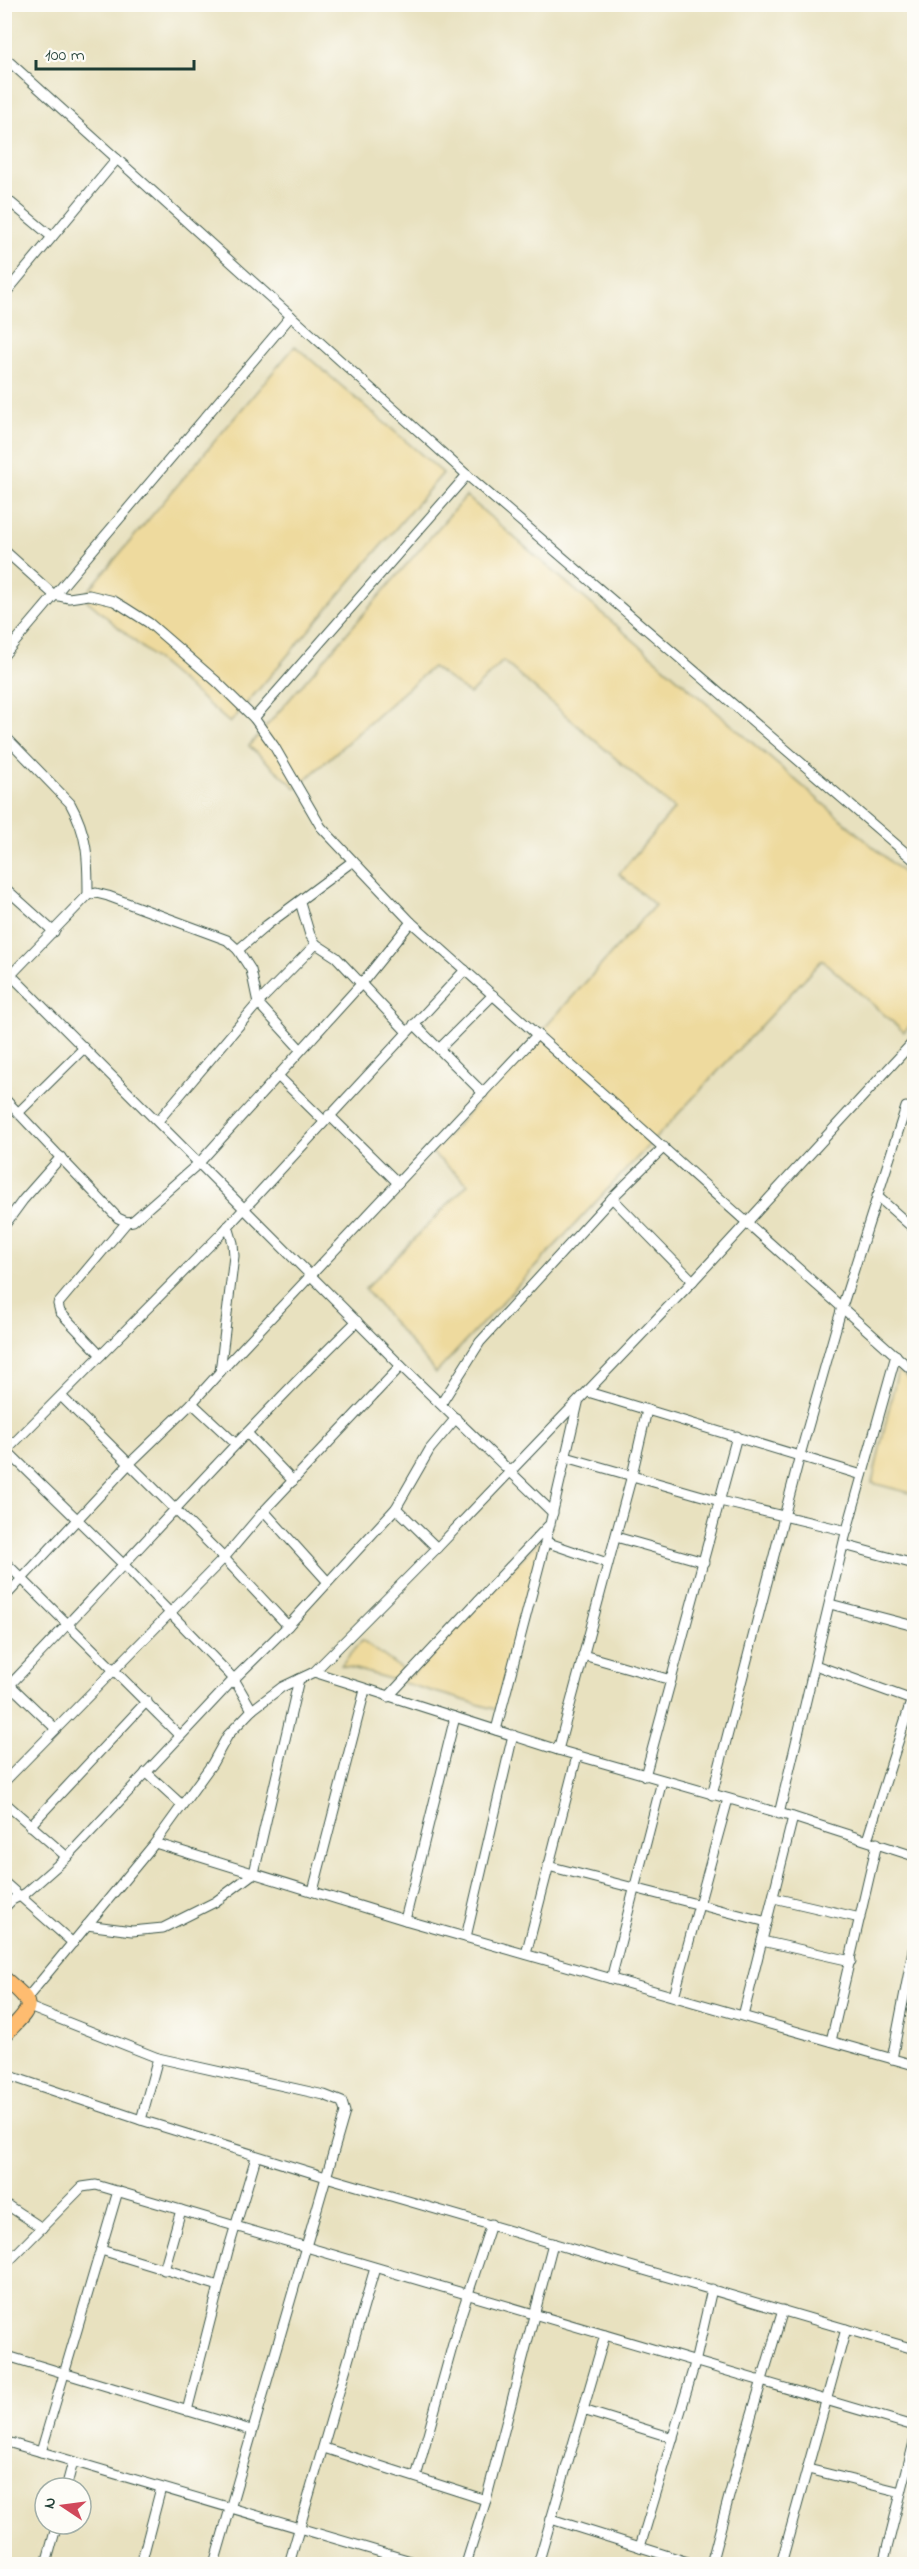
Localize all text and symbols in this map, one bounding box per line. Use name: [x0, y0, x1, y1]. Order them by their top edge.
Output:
scale bar: [36, 33, 194, 71]
text: 100 m: [45, 43, 85, 69]
north arrow: [33, 2476, 93, 2536]
text: N: [37, 2495, 63, 2511]

